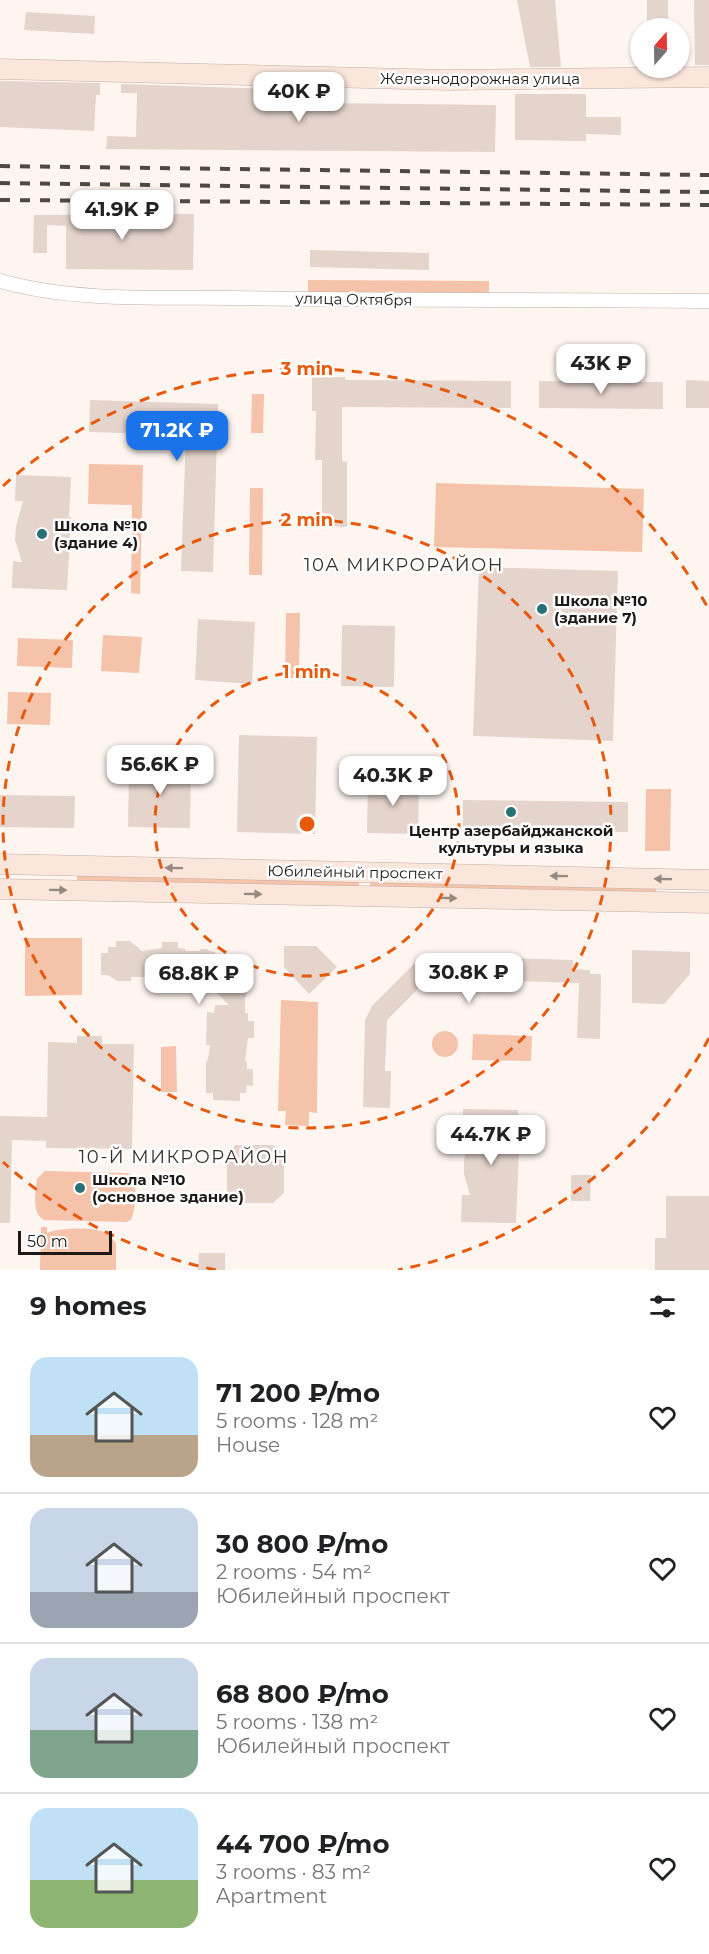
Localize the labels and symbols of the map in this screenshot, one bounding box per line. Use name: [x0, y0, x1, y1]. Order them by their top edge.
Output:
north arrow: [630, 18, 690, 78]
street label: Железнодорожная улица: [380, 69, 580, 88]
pin: 40K ₽: [257, 72, 341, 123]
pin: 41.9K ₽: [67, 190, 177, 241]
street label: улица Октября: [294, 288, 413, 310]
pin: 43K ₽: [559, 344, 643, 395]
text: 3 min: [280, 358, 333, 380]
pin: 71.2K ₽: [122, 411, 232, 462]
text: 2 min: [281, 509, 333, 531]
place label: Школа №10 (здание 4): [54, 516, 148, 552]
marker: Школа №10 (здание 4): [35, 527, 49, 541]
district label: 10А МИКРОРАЙОН: [304, 554, 504, 576]
place label: Школа №10 (здание 7): [554, 591, 648, 627]
marker: Школа №10 (здание 7): [535, 602, 549, 616]
text: 1 min: [283, 661, 331, 683]
pin: 56.6K ₽: [105, 745, 215, 796]
pin: 40.3K ₽: [338, 756, 448, 807]
marker: Центр азербайджанской культуры и языка: [504, 805, 518, 819]
centre of rings: [297, 814, 317, 834]
place label: Центр азербайджанской культуры и языка: [409, 821, 613, 857]
street label: Юбилейный проспект: [267, 861, 444, 883]
one-way arrow: [165, 863, 184, 873]
one-way arrow: [549, 872, 568, 881]
one-way arrow: [654, 874, 673, 884]
one-way arrow: [49, 885, 68, 895]
one-way arrow: [244, 889, 263, 899]
one-way arrow: [439, 893, 458, 902]
pin: 30.8K ₽: [414, 953, 524, 1004]
pin: 68.8K ₽: [144, 954, 254, 1005]
pin: 44.7K ₽: [436, 1115, 546, 1166]
district label: 10-Й МИКРОРАЙОН: [79, 1146, 289, 1168]
place label: Школа №10 (основное здание): [92, 1170, 244, 1206]
marker: Школа №10 (основное здание): [73, 1181, 87, 1195]
scale bar: [18, 1228, 112, 1256]

